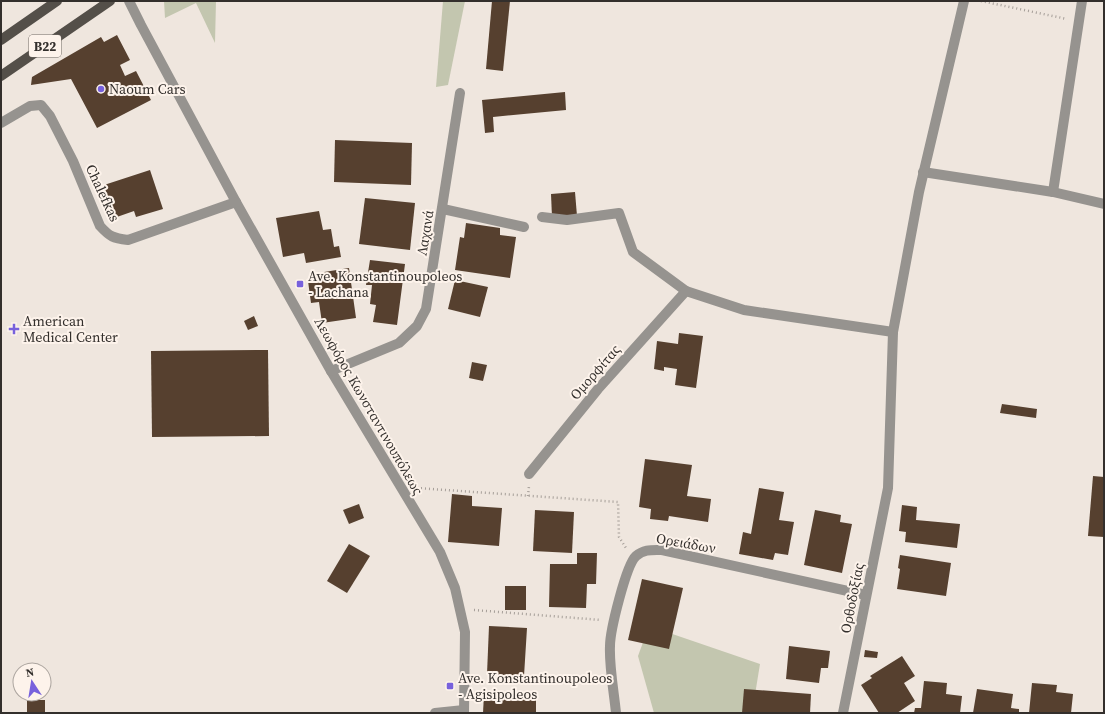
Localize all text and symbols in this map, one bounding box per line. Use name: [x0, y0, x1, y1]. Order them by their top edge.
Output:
road number: B22: [29, 35, 61, 57]
place label: Naoum Cars: [109, 79, 186, 99]
marker: Naoum Cars: [96, 84, 106, 94]
street label: Chalefkas: [81, 161, 125, 225]
street label: Λαχανά: [412, 209, 438, 257]
place label: Ave. Konstantinoupoleos - Lachana: [308, 266, 462, 302]
marker: Ave. Konstantinoupoleos - Lachana: [295, 279, 305, 289]
place label: American Medical Center: [23, 311, 118, 347]
street label: Λεωφόρος Κωνσταντινουπόλεως: [310, 313, 428, 499]
marker: American Medical Center: [8, 323, 20, 335]
street label: Ομορφίτας: [565, 340, 625, 404]
street label: Ορειάδων: [655, 528, 717, 558]
street label: Ορθοδοξίας: [835, 561, 869, 635]
north arrow: [12, 662, 52, 702]
text: N: [25, 665, 36, 681]
place label: Ave. Konstantinoupoleos - Agisipoleos: [458, 668, 612, 704]
marker: Ave. Konstantinoupoleos - Agisipoleos: [445, 681, 455, 691]

